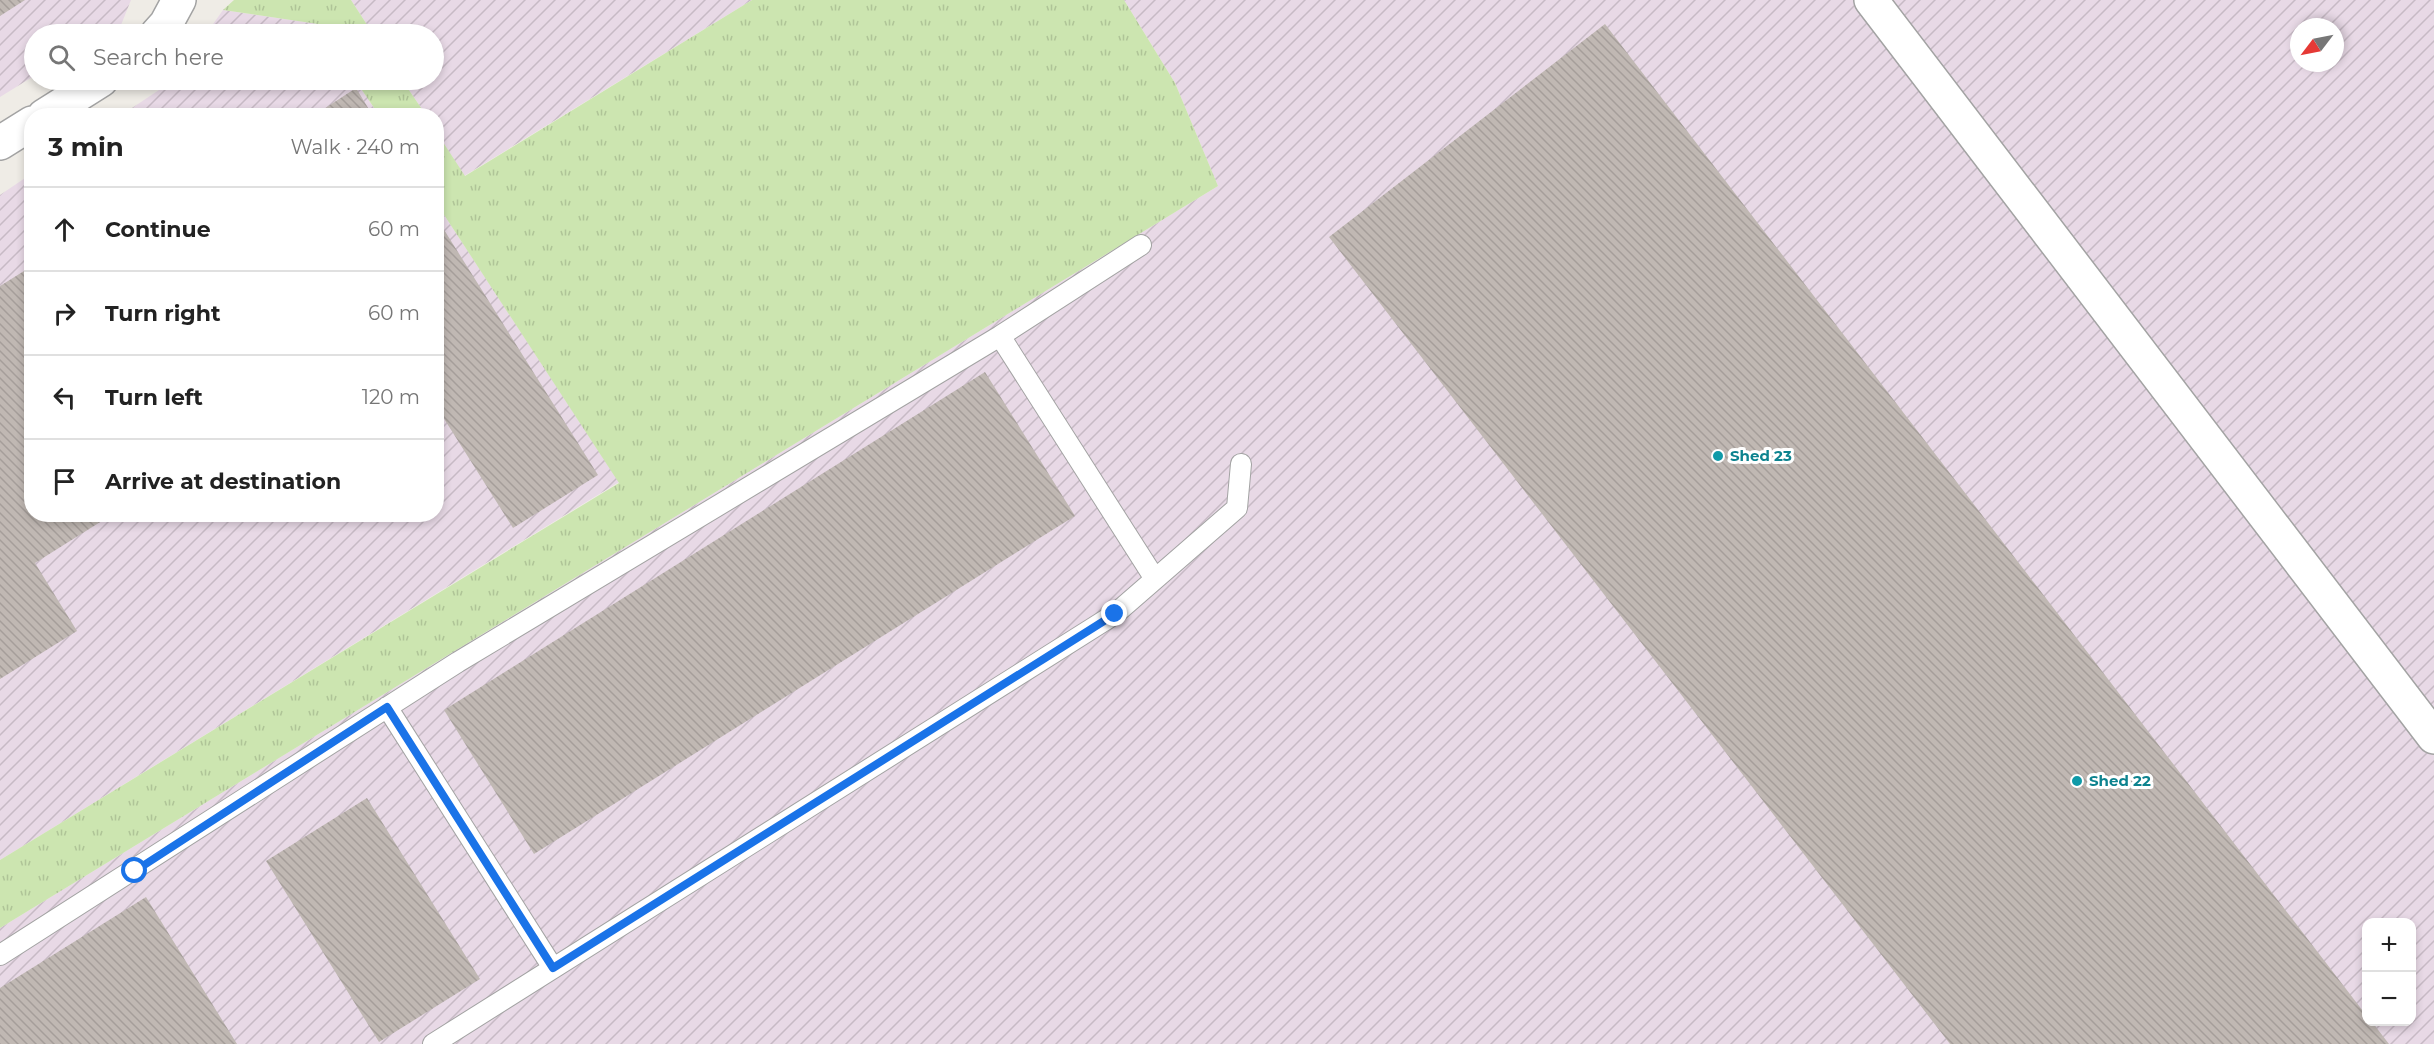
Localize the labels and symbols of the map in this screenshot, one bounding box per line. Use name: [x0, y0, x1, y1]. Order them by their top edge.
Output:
north arrow: [2290, 18, 2344, 72]
place label: Shed 23: [1730, 446, 1792, 465]
marker: Shed 23: [1711, 449, 1725, 463]
route end: [1101, 600, 1127, 626]
place label: Shed 22: [2089, 771, 2151, 790]
marker: Shed 22: [2070, 774, 2084, 788]
route start: [121, 857, 147, 883]

